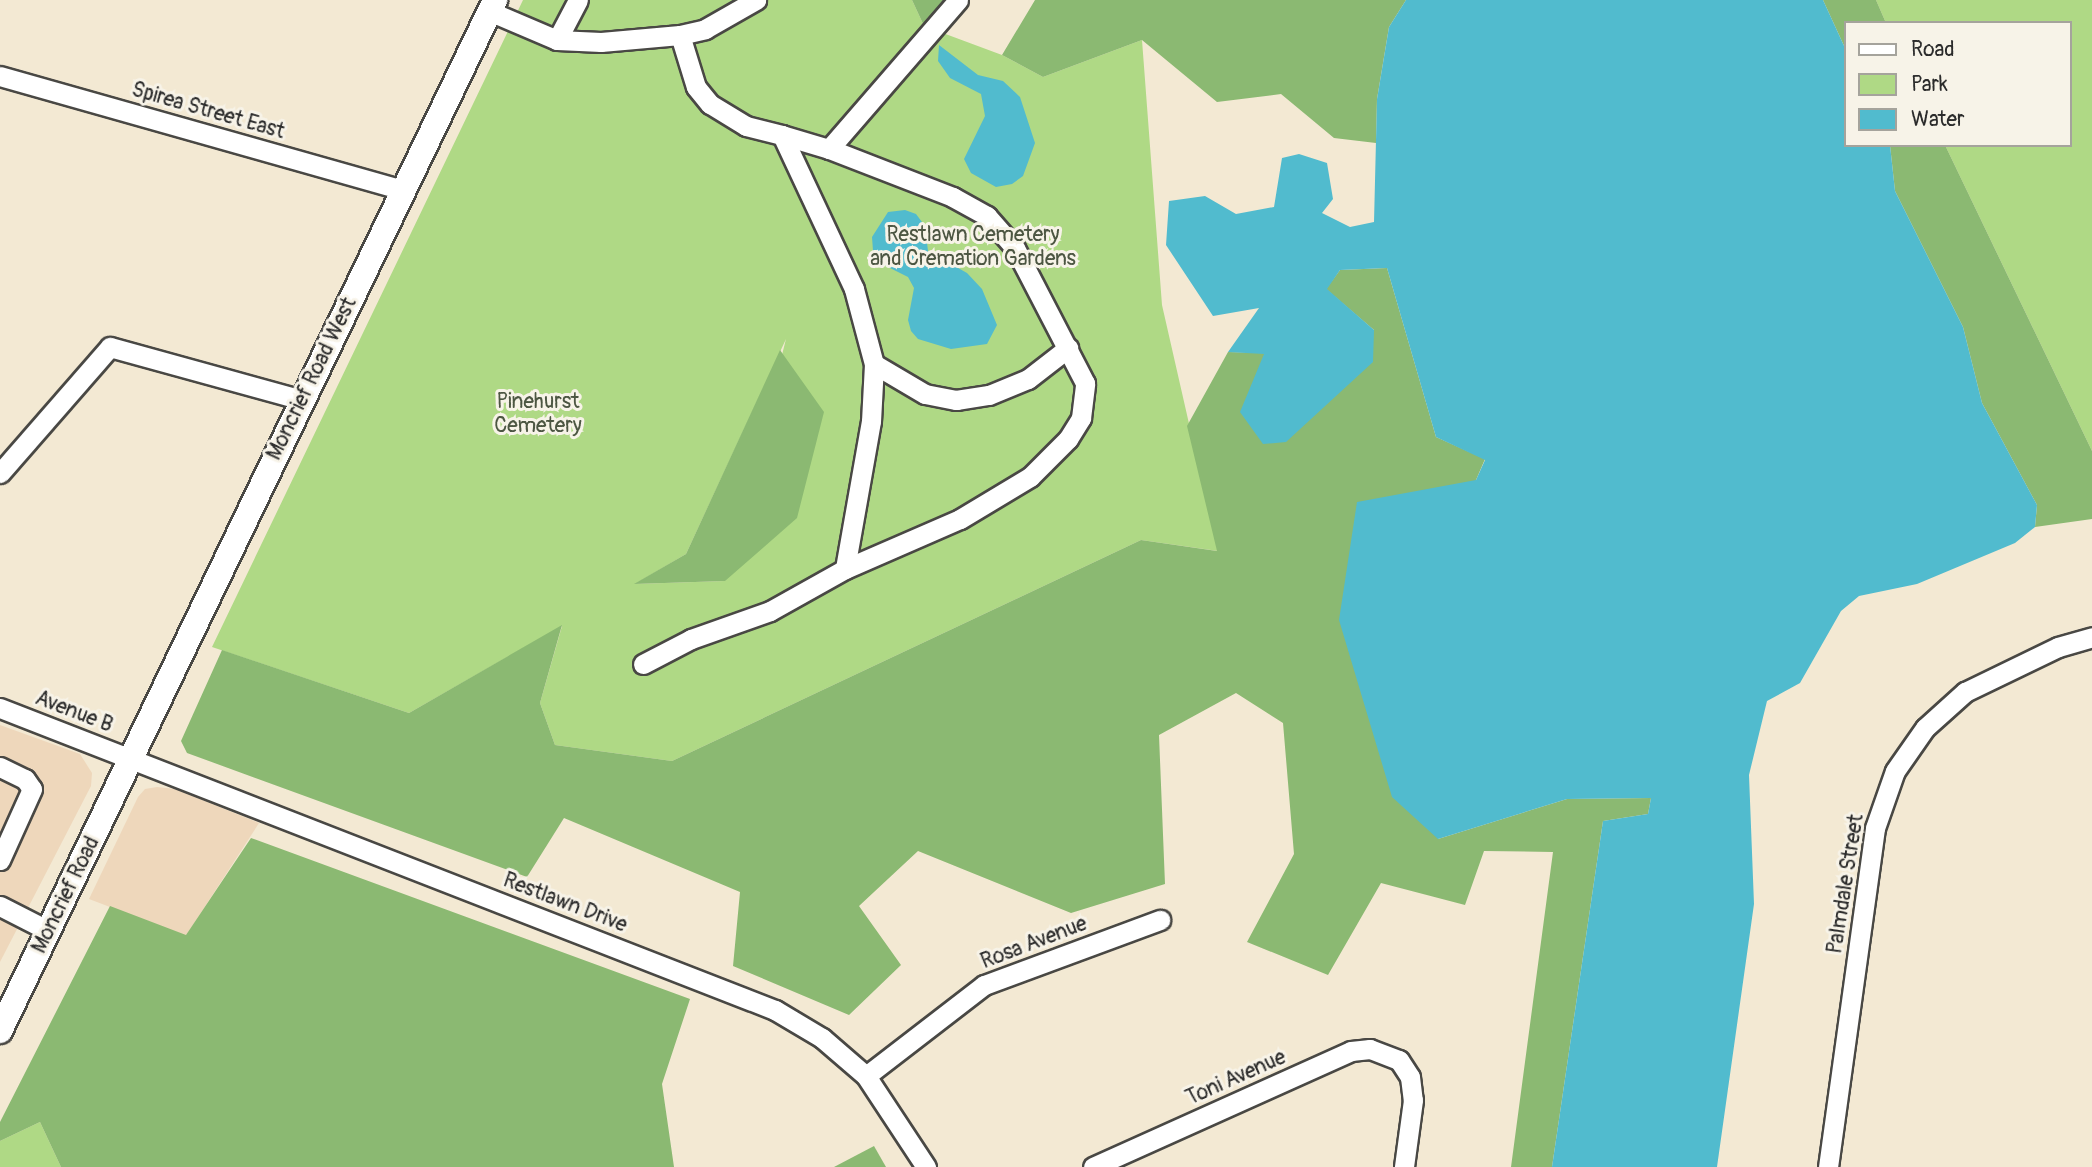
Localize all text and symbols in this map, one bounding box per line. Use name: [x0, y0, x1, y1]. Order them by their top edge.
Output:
legend: [1843, 21, 2071, 147]
text: Road: [1911, 36, 1955, 63]
text: Park: [1911, 71, 1948, 98]
street label: Spirea Street East: [129, 77, 287, 145]
text: Water: [1911, 106, 1964, 133]
park label: Restlawn Cemetery and Cremation Gardens: [870, 222, 1076, 272]
street label: Moncrief Road West: [262, 294, 362, 464]
park label: Pinehurst Cemetery: [494, 389, 582, 439]
street label: Avenue B: [32, 686, 116, 738]
street label: Palmdale Street: [1823, 812, 1869, 956]
street label: Moncrief Road: [27, 832, 105, 958]
street label: Restlawn Drive: [500, 868, 630, 938]
street label: Rosa Avenue: [977, 911, 1091, 975]
street label: Toni Avenue: [1182, 1045, 1290, 1111]

